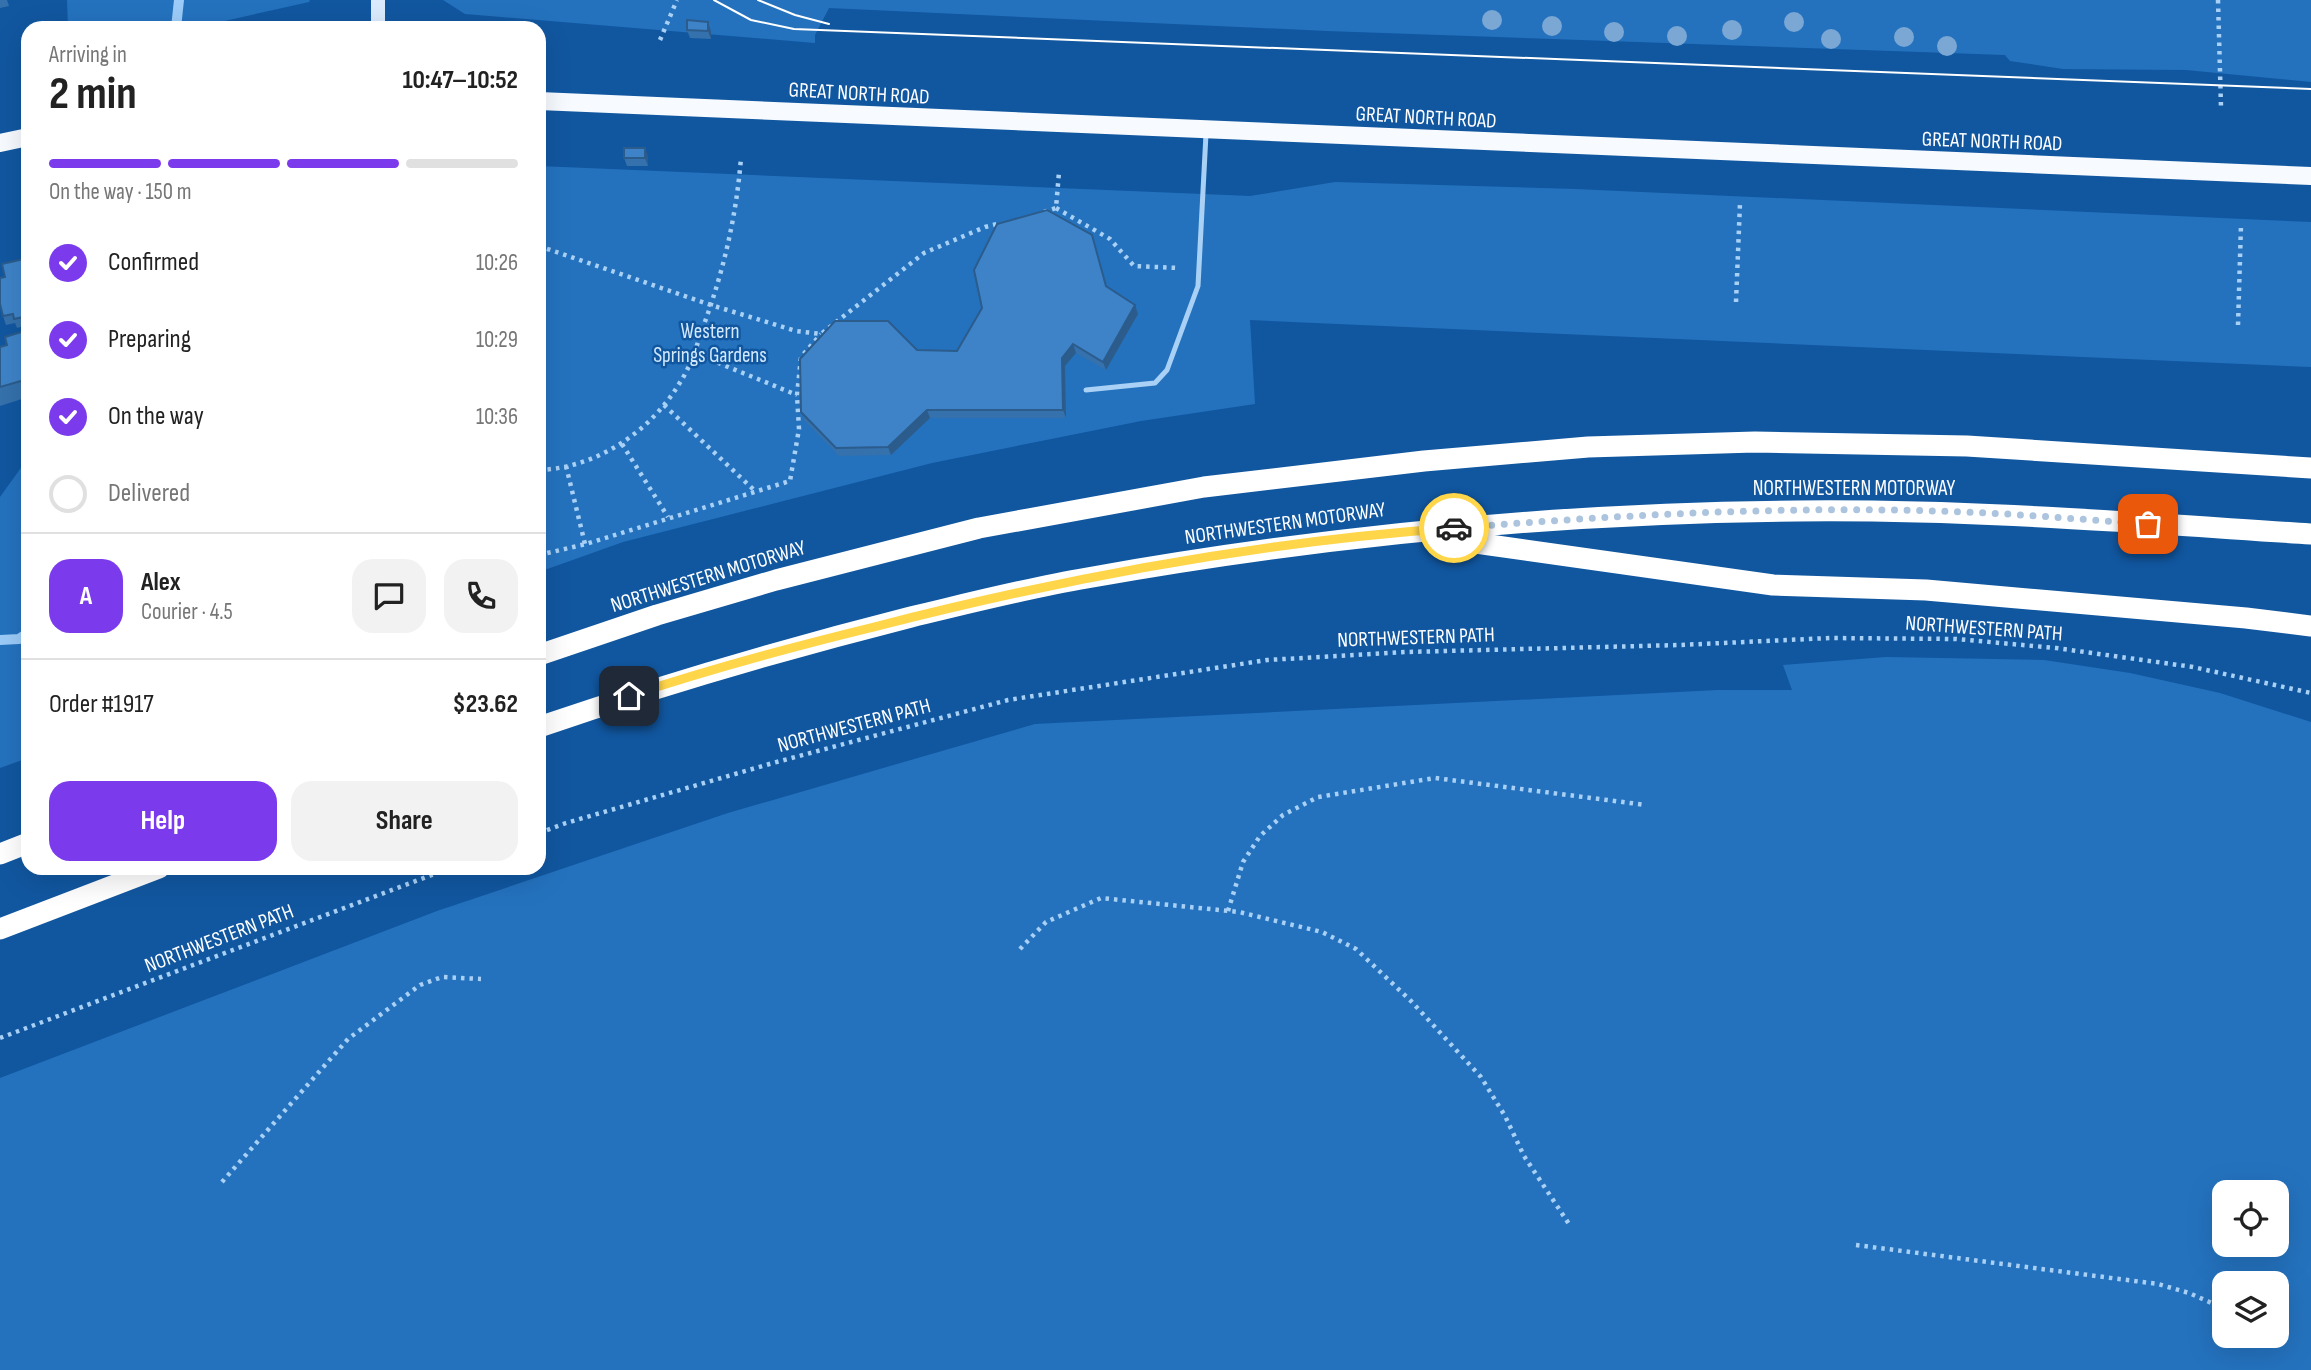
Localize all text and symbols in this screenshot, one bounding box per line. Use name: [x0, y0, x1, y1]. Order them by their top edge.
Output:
text: Arriving in: [49, 41, 127, 69]
text: 10:47–10:52: [402, 65, 518, 96]
text: 2 min: [49, 67, 137, 122]
street label: GREAT NORTH ROAD: [788, 77, 930, 110]
street label: GREAT NORTH ROAD: [1355, 101, 1497, 134]
street label: GREAT NORTH ROAD: [1921, 127, 2063, 156]
text: On the way · 150 m: [49, 178, 192, 206]
icon: check: [49, 244, 87, 282]
text: Confirmed: [108, 247, 199, 278]
text: 10:26: [476, 249, 518, 277]
park label: Western Springs Gardens: [653, 319, 767, 368]
icon: check: [49, 321, 87, 359]
text: Preparing: [108, 324, 191, 355]
text: 10:29: [476, 326, 518, 354]
icon: check: [49, 398, 87, 436]
text: On the way: [108, 401, 204, 432]
text: 10:36: [476, 403, 518, 431]
street label: NORTHWESTERN MOTORWAY: [1753, 476, 1955, 501]
text: Delivered: [108, 478, 190, 509]
courier: [1419, 493, 1489, 563]
pin: [2118, 494, 2178, 554]
street label: NORTHWESTERN MOTORWAY: [1183, 497, 1387, 550]
icon: bag: [2129, 505, 2167, 543]
icon: car: [1435, 509, 1473, 547]
street label: NORTHWESTERN MOTORWAY: [608, 535, 809, 618]
button: chat: [352, 559, 426, 633]
button: phone: [444, 559, 518, 633]
text: Alex: [141, 567, 181, 598]
text: A: [80, 581, 92, 612]
text: Courier · 4.5: [141, 598, 233, 626]
street label: NORTHWESTERN PATH: [1905, 611, 2063, 646]
street label: NORTHWESTERN PATH: [1337, 622, 1495, 653]
pin: [599, 666, 659, 726]
icon: home: [610, 677, 648, 715]
text: Order #1917: [49, 689, 154, 720]
text: $23.62: [452, 689, 518, 720]
street label: NORTHWESTERN PATH: [775, 693, 933, 758]
button: Help: [49, 781, 277, 861]
button: Share: [291, 781, 518, 861]
street label: NORTHWESTERN PATH: [141, 899, 297, 978]
map controls: [2212, 1180, 2289, 1348]
button: locate: [2212, 1180, 2289, 1257]
button: layers: [2212, 1271, 2289, 1348]

